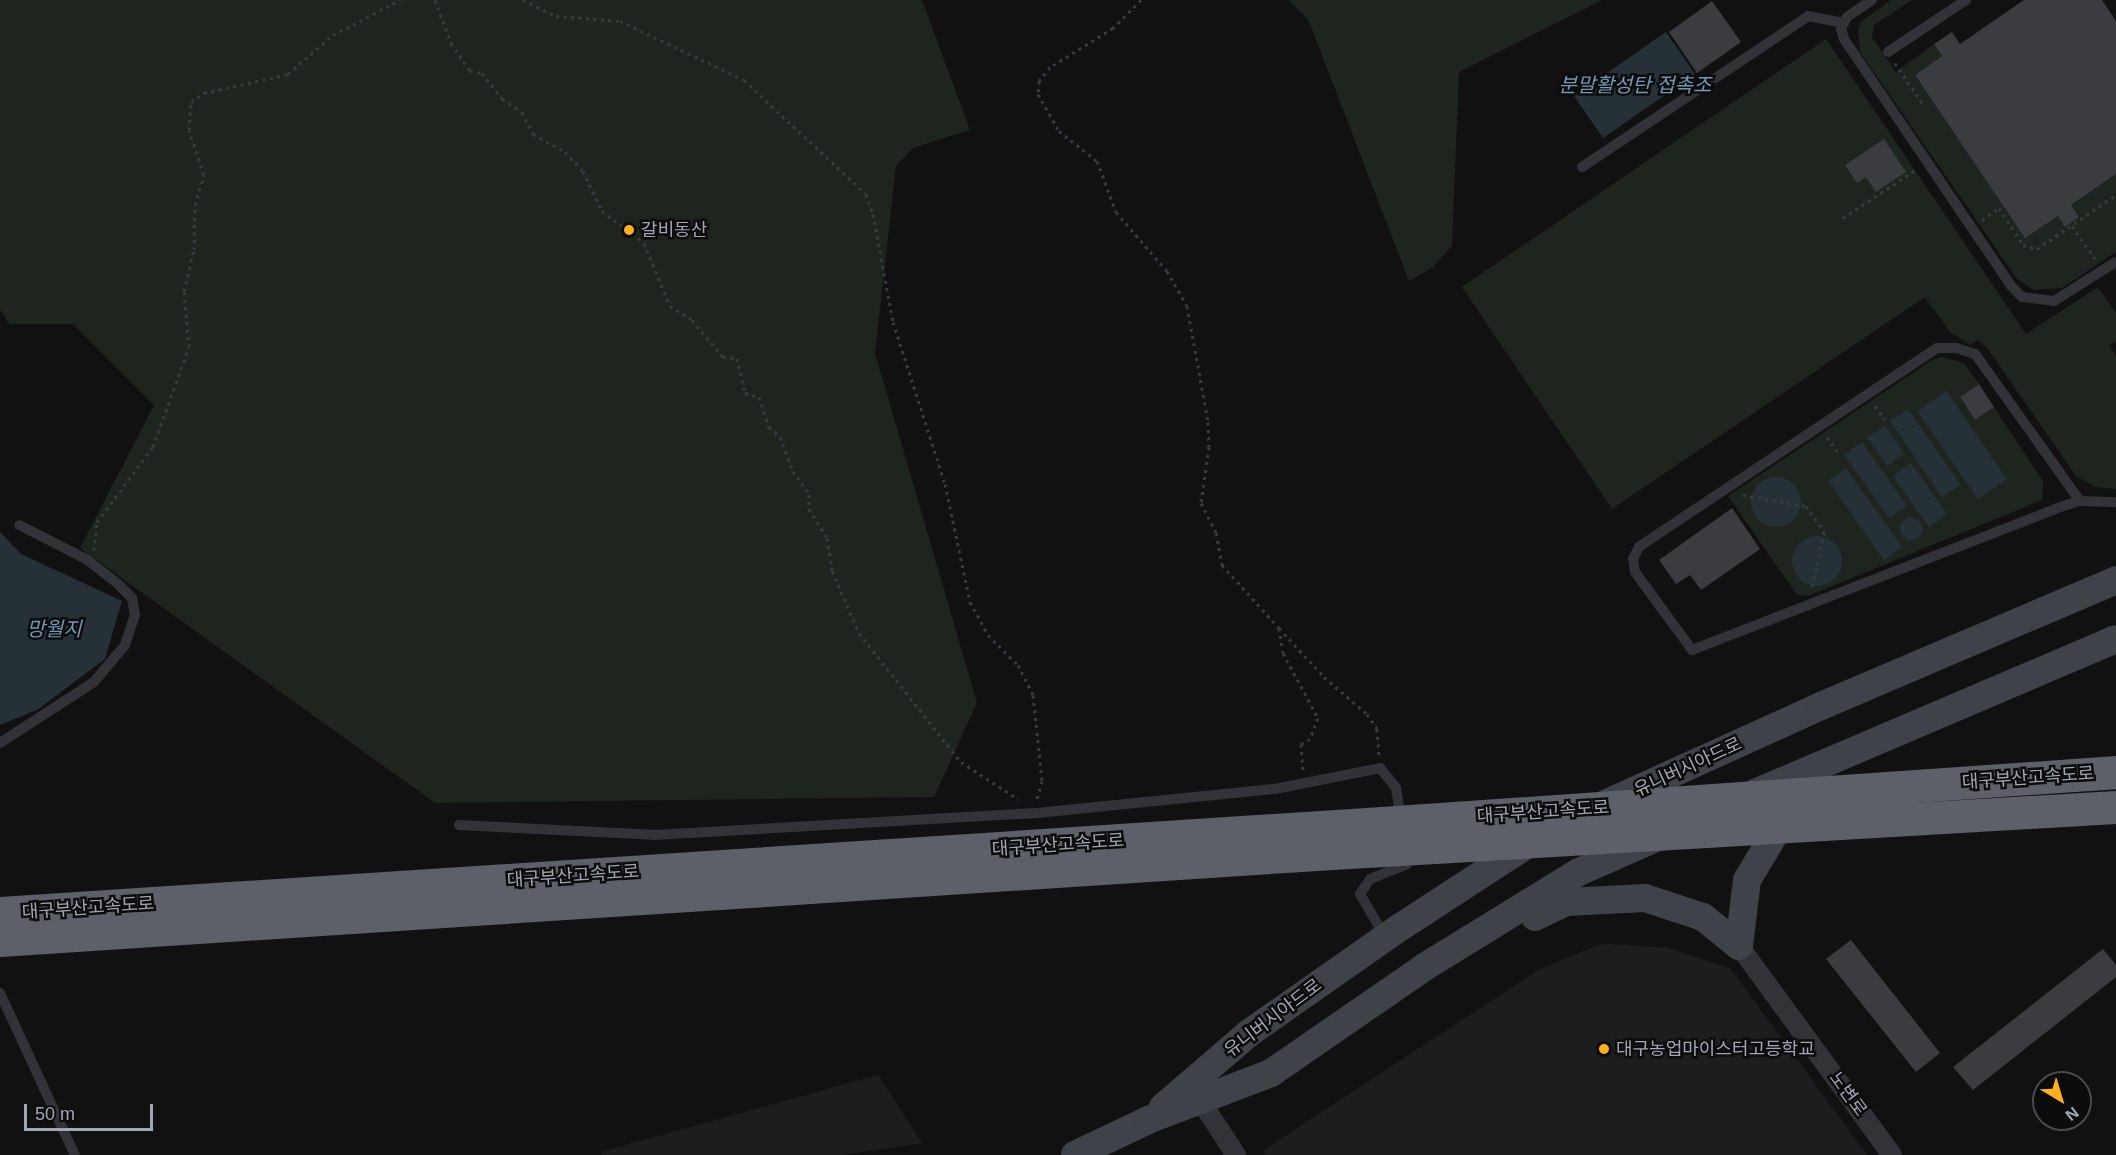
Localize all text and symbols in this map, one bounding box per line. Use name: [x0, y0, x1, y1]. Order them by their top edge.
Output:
water label: 분말활성탄 접촉조: [1559, 73, 1711, 97]
place label: 갈비동산: [641, 219, 707, 241]
marker: 갈비동산: [622, 223, 636, 237]
water label: 망월지: [26, 617, 82, 641]
street label: 유니버시아드로: [1631, 733, 1745, 801]
street label: 대구부산고속도로: [1961, 763, 2095, 793]
street label: 대구부산고속도로: [1476, 797, 1610, 827]
street label: 대구부산고속도로: [991, 830, 1125, 860]
street label: 대구부산고속도로: [506, 861, 640, 891]
street label: 대구부산고속도로: [21, 893, 155, 923]
street label: 유니버시아드로: [1220, 974, 1326, 1062]
place label: 대구농업마이스터고등학교: [1616, 1038, 1815, 1060]
marker: 대구농업마이스터고등학교: [1597, 1042, 1611, 1056]
street label: 노변로: [1825, 1068, 1871, 1120]
north arrow: [2032, 1071, 2092, 1131]
scale bar: [27, 1092, 156, 1130]
text: 50 m: [35, 1104, 75, 1124]
text: N: [2062, 1104, 2082, 1124]

